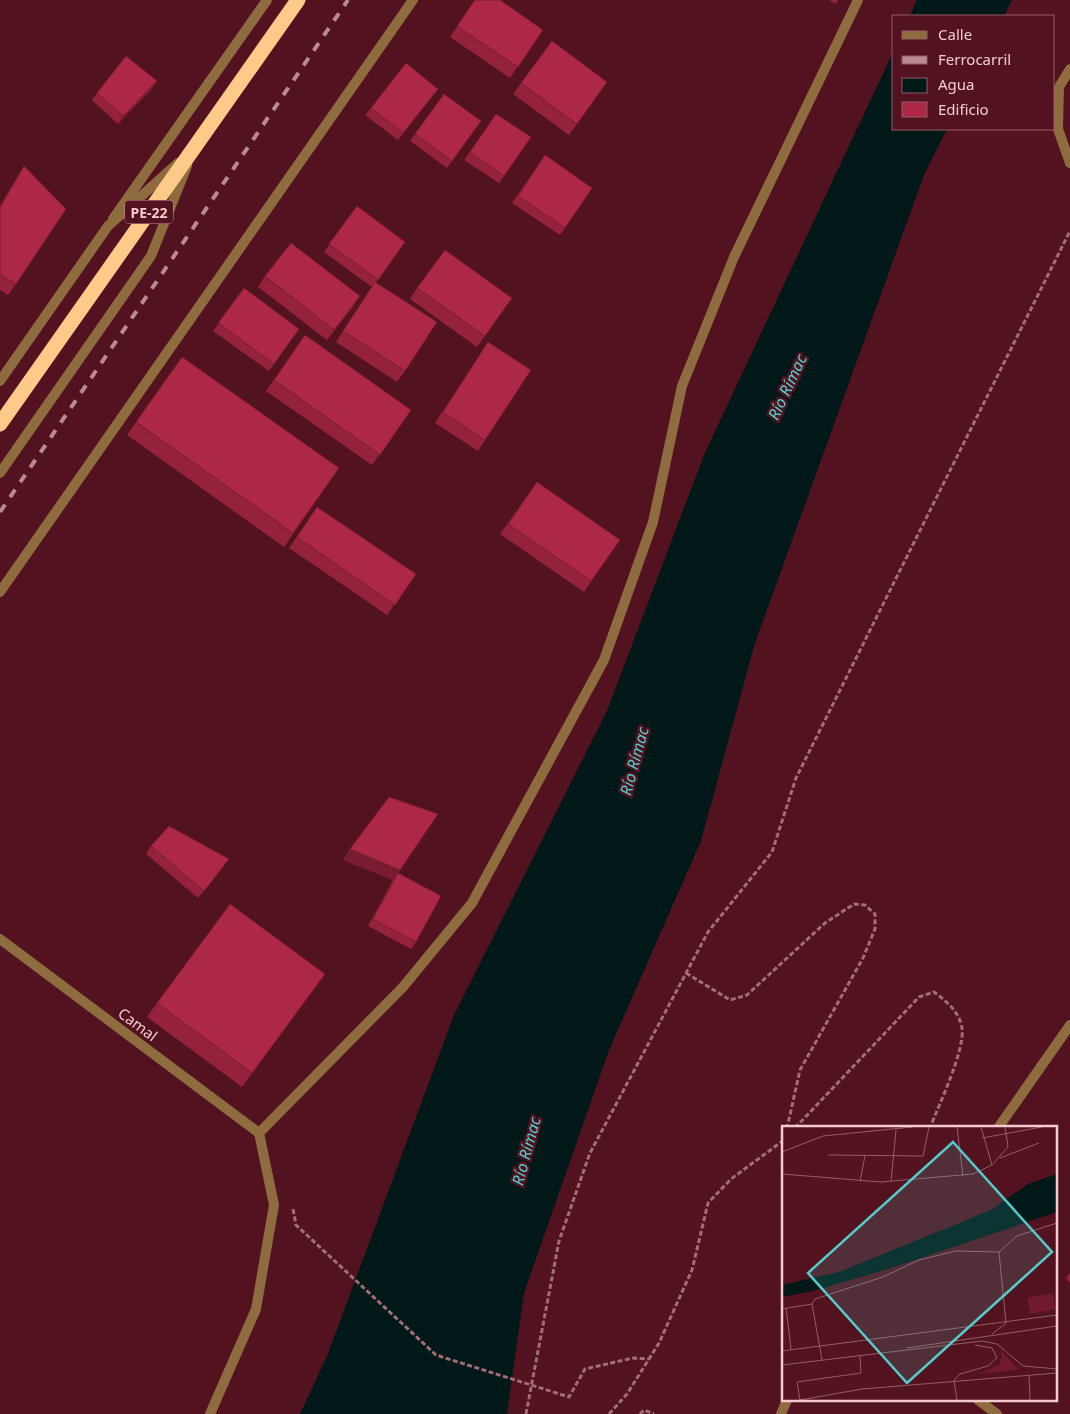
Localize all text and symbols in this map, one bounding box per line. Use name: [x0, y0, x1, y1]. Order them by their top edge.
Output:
legend: [892, 15, 1055, 130]
text: Calle: [938, 24, 972, 44]
text: Ferrocarril: [938, 49, 1011, 69]
text: Agua: [938, 74, 975, 94]
text: Edificio: [938, 99, 989, 119]
road number: PE-22: [125, 200, 173, 223]
water label: Río Rímac: [762, 350, 812, 423]
water label: Río Rímac: [614, 724, 654, 798]
street label: Camal: [114, 1003, 162, 1045]
water label: Río Rímac: [506, 1114, 546, 1188]
inset map: [782, 1126, 1058, 1402]

